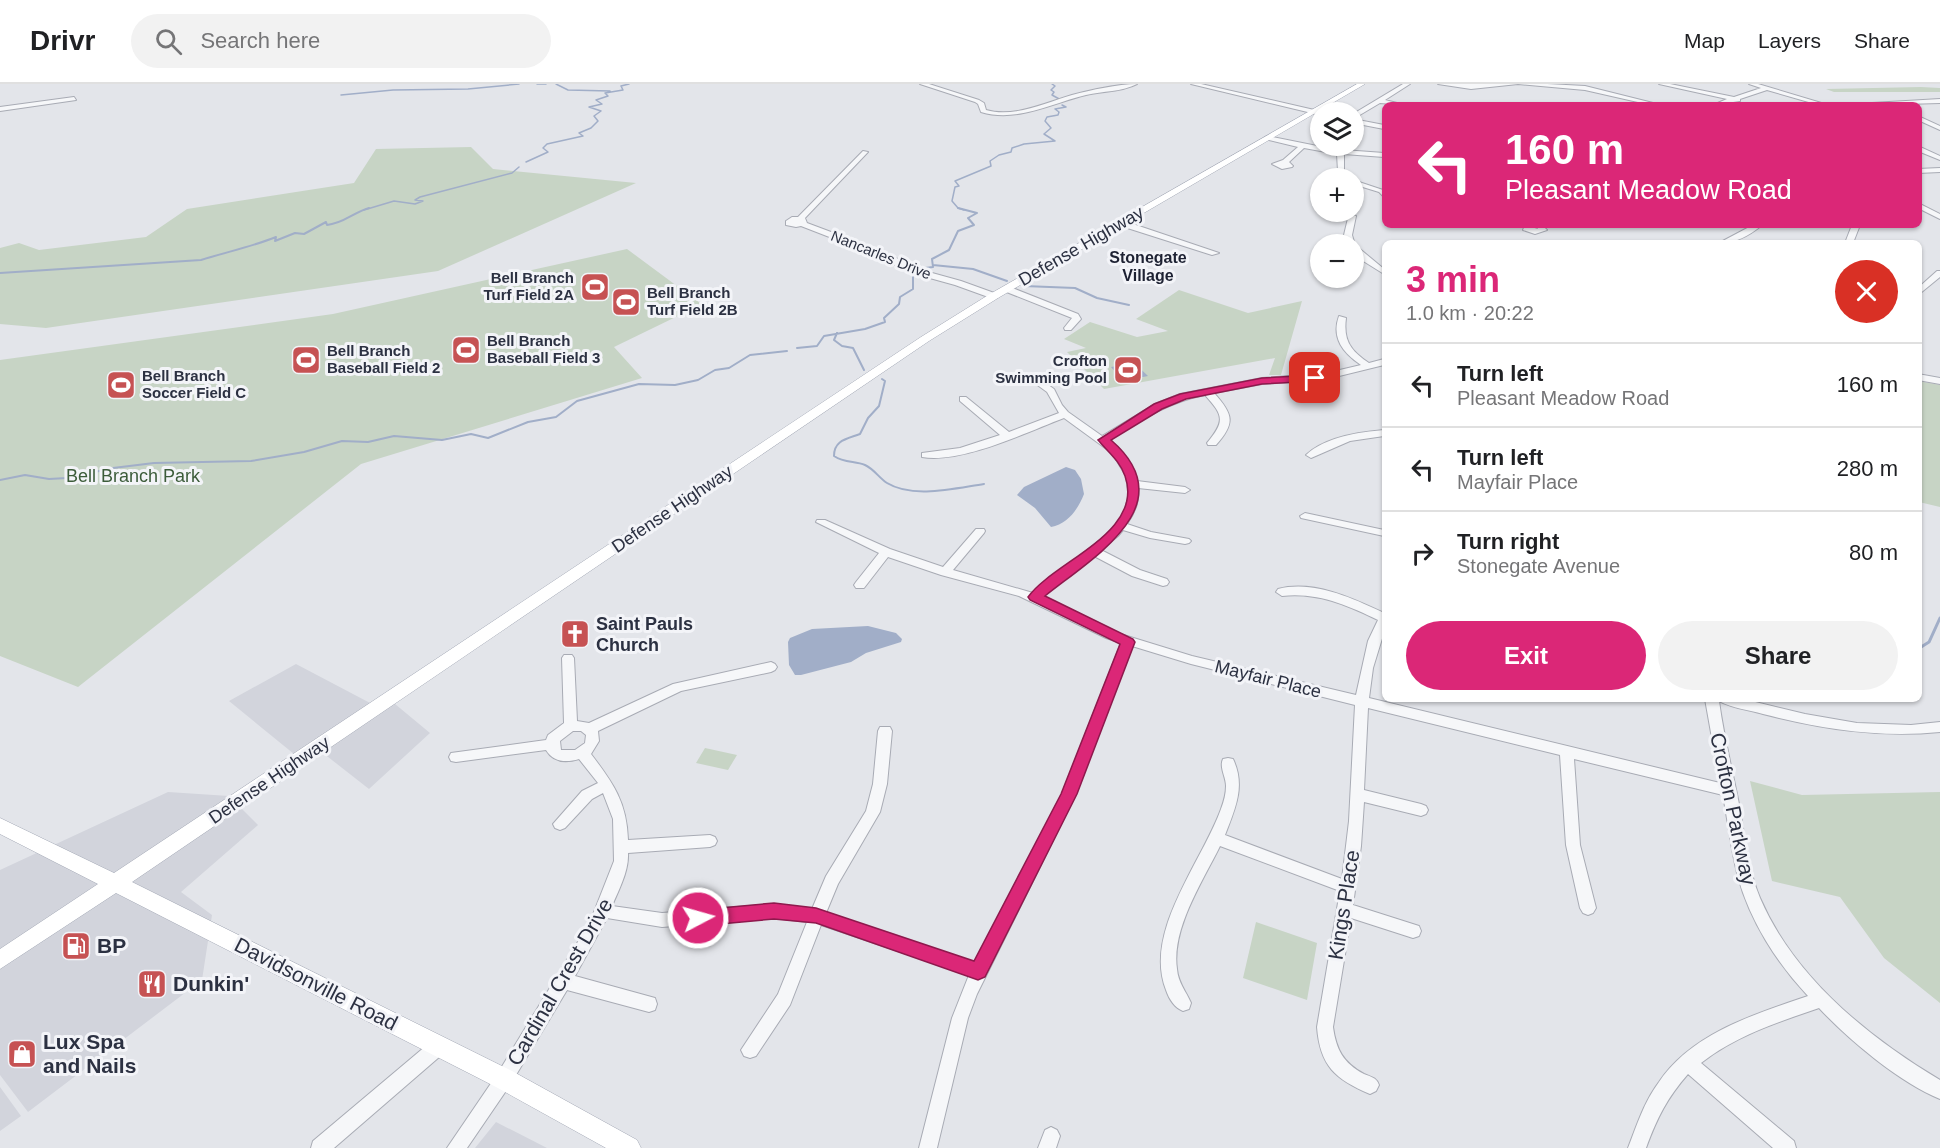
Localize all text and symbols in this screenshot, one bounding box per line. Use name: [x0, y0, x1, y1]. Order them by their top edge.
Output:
search box: [131, 14, 551, 68]
text: Drivr: [30, 25, 95, 56]
icon: search: [152, 25, 185, 58]
text: Search here: [200, 28, 320, 53]
text: Map: [1684, 29, 1725, 52]
text: Layers: [1758, 29, 1821, 52]
text: Share: [1854, 29, 1910, 52]
map controls: [1310, 102, 1364, 288]
button: layers: [1310, 102, 1364, 156]
icon: left: [1406, 126, 1484, 204]
text: 160 m: [1505, 126, 1624, 173]
button: +: [1310, 168, 1364, 222]
text: Pleasant Meadow Road: [1505, 175, 1792, 205]
street label: Defense Highway: [1015, 202, 1147, 290]
street label: Nancarles Drive: [829, 227, 934, 282]
button: −: [1310, 234, 1364, 288]
district label: Stonegate Village: [1109, 249, 1187, 284]
text: 3 min: [1406, 259, 1500, 300]
button: close: [1835, 260, 1898, 323]
place label: Bell Branch Turf Field 2A: [483, 269, 574, 303]
sports icon: Bell Branch Turf Field 2A: [579, 271, 611, 303]
place label: Bell Branch Turf Field 2B: [647, 284, 738, 318]
sports icon: Bell Branch Turf Field 2B: [610, 286, 642, 318]
text: 1.0 km · 20:22: [1406, 302, 1534, 324]
place label: Bell Branch Baseball Field 3: [487, 332, 600, 366]
sports icon: Bell Branch Baseball Field 3: [450, 334, 482, 366]
place label: Bell Branch Baseball Field 2: [327, 342, 440, 376]
sports icon: Bell Branch Baseball Field 2: [290, 344, 322, 376]
place label: Crofton Swimming Pool: [995, 352, 1107, 386]
pin: [1289, 352, 1340, 403]
sports icon: Crofton Swimming Pool: [1112, 354, 1144, 386]
icon: arrive: [1298, 361, 1331, 394]
text: Turn left: [1457, 361, 1543, 386]
place label: Bell Branch Soccer Field C: [142, 367, 246, 401]
sports icon: Bell Branch Soccer Field C: [105, 369, 137, 401]
icon: left: [1406, 369, 1439, 402]
text: 160 m: [1837, 372, 1898, 397]
text: Pleasant Meadow Road: [1457, 387, 1669, 409]
text: Turn left: [1457, 445, 1543, 470]
icon: left: [1406, 453, 1439, 486]
text: 280 m: [1837, 456, 1898, 481]
street label: Defense Highway: [608, 461, 736, 557]
park label: Bell Branch Park: [66, 466, 201, 486]
text: Mayfair Place: [1457, 471, 1578, 493]
text: Turn right: [1457, 529, 1559, 554]
icon: right: [1406, 537, 1439, 570]
text: 80 m: [1849, 540, 1898, 565]
text: Stonegate Avenue: [1457, 555, 1620, 577]
place label: Saint Pauls Church: [596, 614, 693, 655]
church icon: Saint Pauls Church: [559, 618, 591, 650]
button: Exit: [1406, 621, 1646, 690]
button: Share: [1658, 621, 1898, 690]
street label: Mayfair Place: [1213, 656, 1323, 702]
street label: Crofton Parkway: [1706, 731, 1761, 888]
street label: Defense Highway: [205, 732, 333, 828]
street label: Kings Place: [1323, 848, 1364, 961]
position arrow: [666, 886, 730, 950]
street label: Cardinal Crest Drive: [502, 894, 617, 1069]
fuel station icon: BP: [60, 930, 92, 962]
street label: Davidsonville Road: [231, 933, 402, 1035]
place label: BP: [97, 934, 126, 957]
restaurant icon: Dunkin': [136, 968, 168, 1000]
place label: Dunkin': [173, 972, 249, 995]
place label: Lux Spa and Nails: [43, 1030, 136, 1077]
shop icon: Lux Spa and Nails: [6, 1038, 38, 1070]

